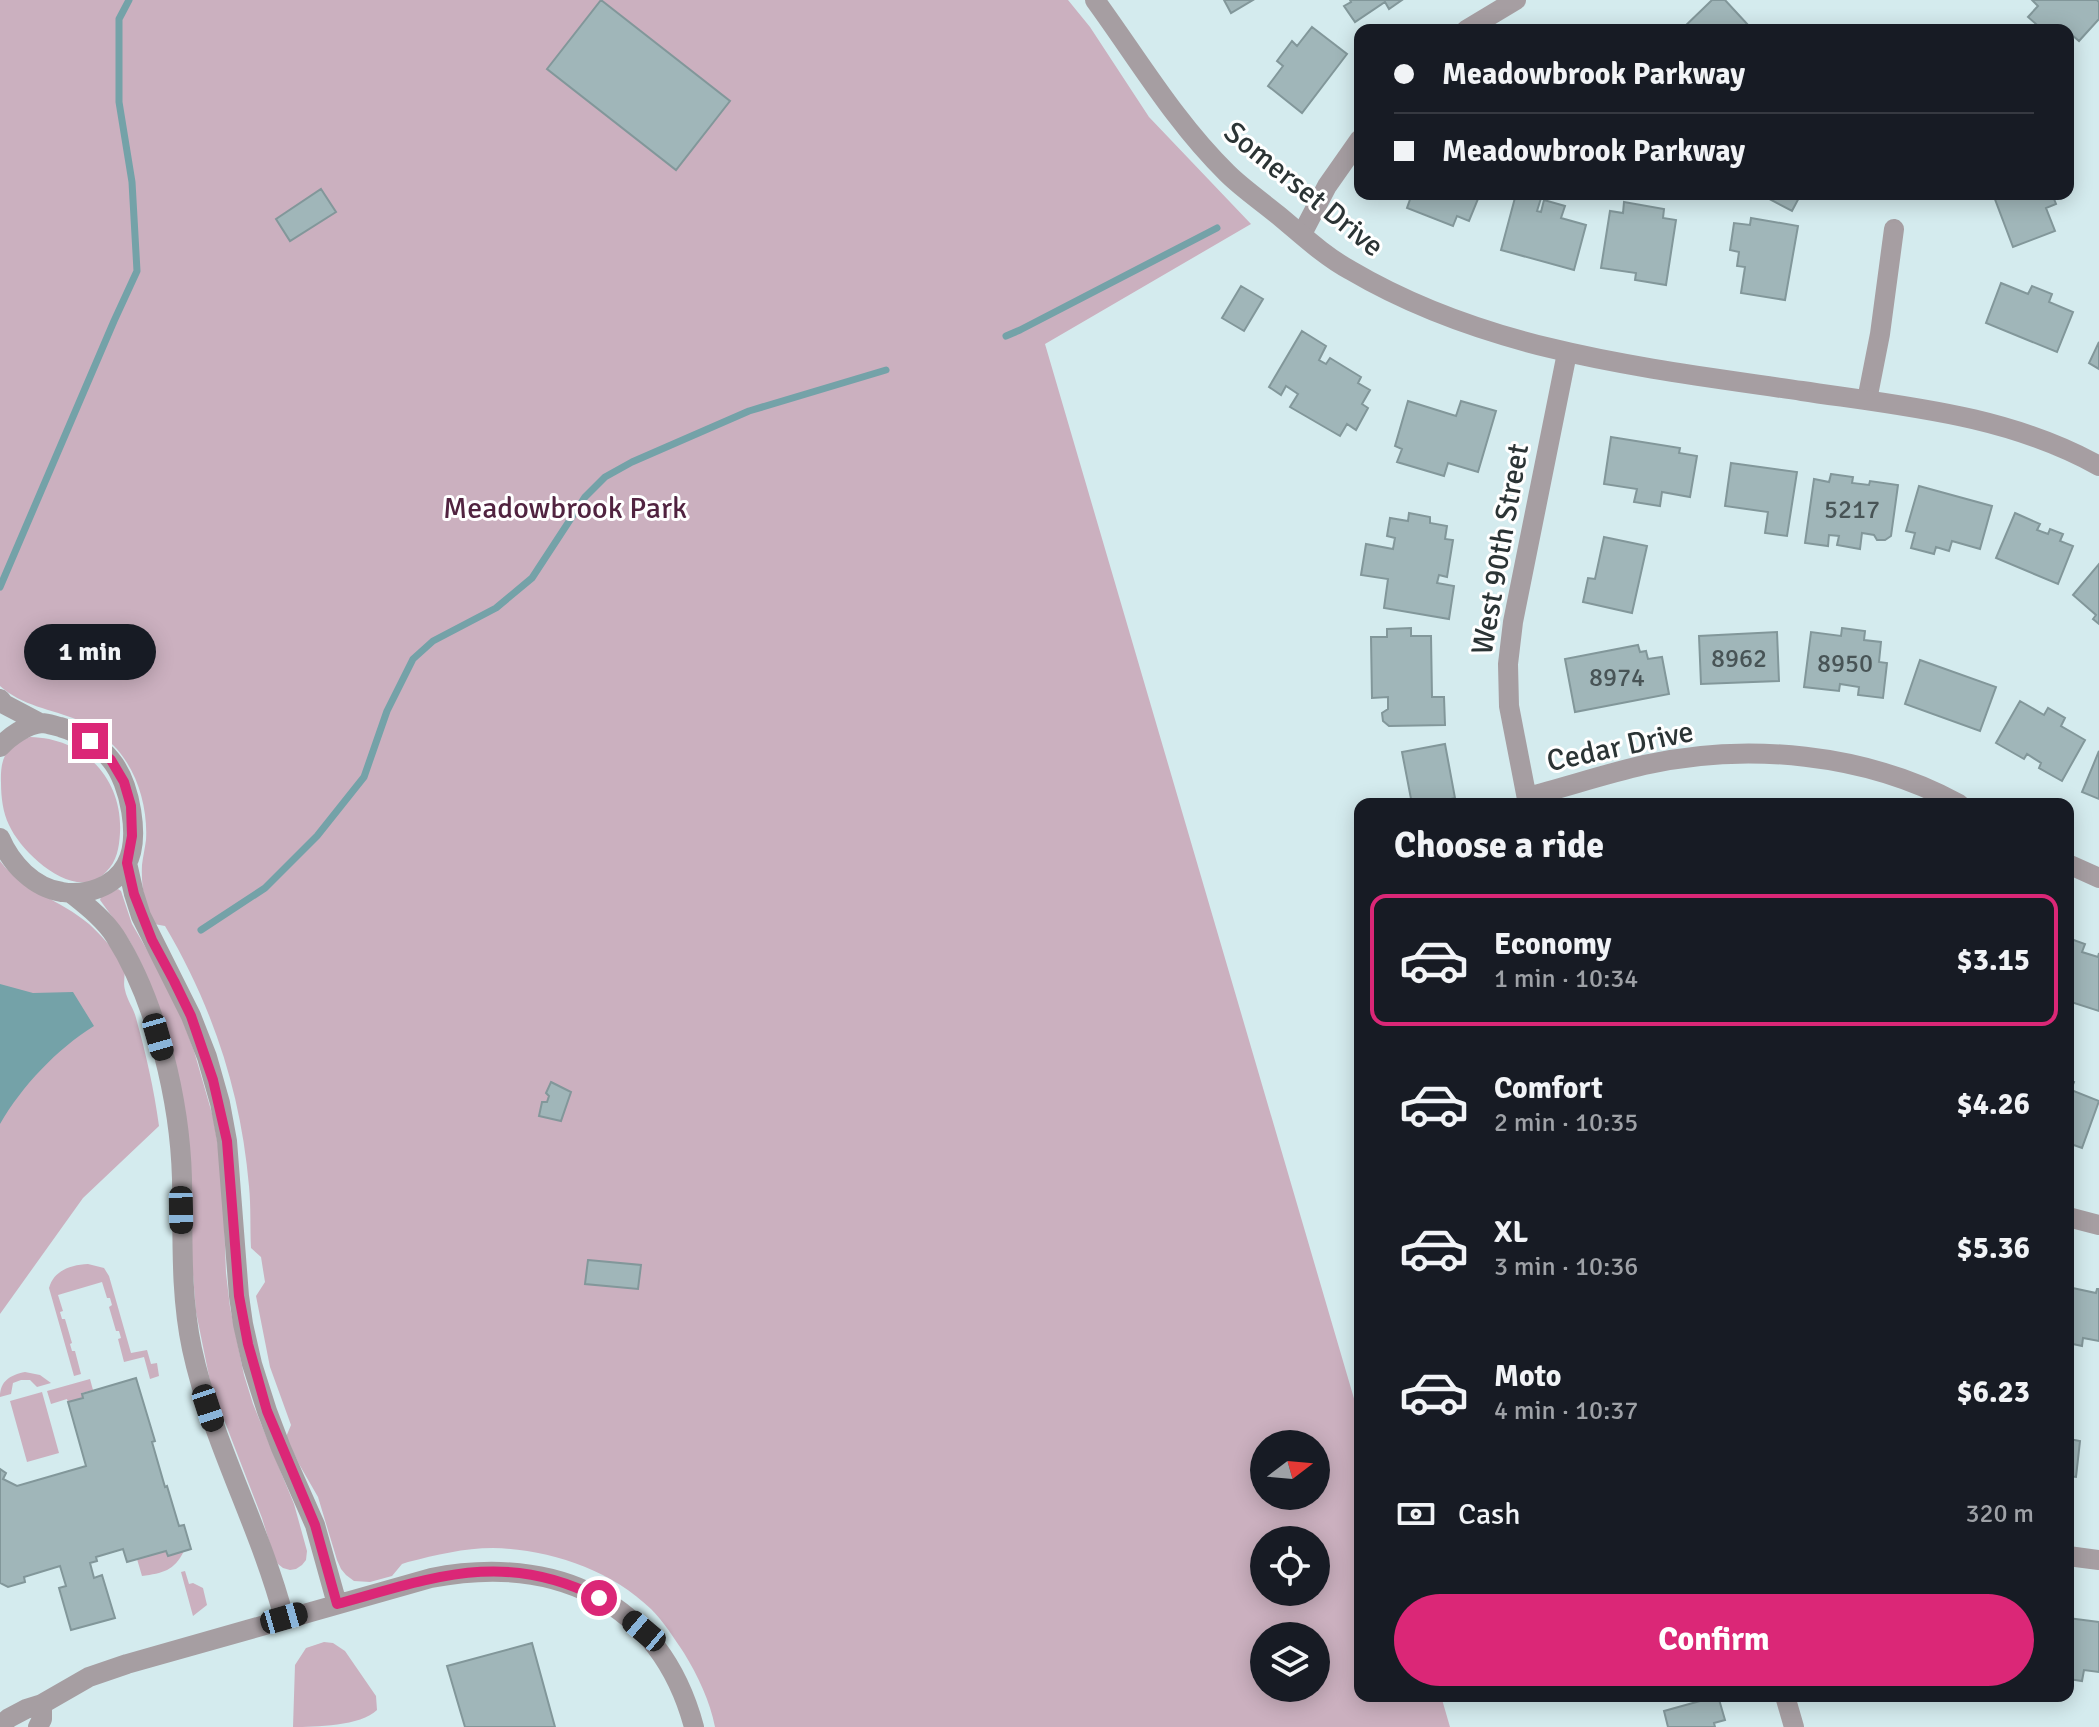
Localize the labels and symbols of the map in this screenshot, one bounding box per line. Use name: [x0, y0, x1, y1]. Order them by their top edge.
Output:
street label: Somerset Drive: [1216, 114, 1391, 265]
street label: West 90th Street: [1464, 441, 1537, 657]
park label: Meadowbrook Park: [443, 490, 687, 527]
house number: 5217: [1824, 494, 1880, 526]
callout: 1 min: [24, 625, 156, 681]
house number: 8962: [1711, 643, 1767, 675]
house number: 8950: [1817, 648, 1873, 680]
house number: 8974: [1589, 662, 1645, 694]
street label: Cedar Drive: [1544, 713, 1697, 780]
route end: [72, 723, 108, 759]
car: [140, 1011, 176, 1063]
car: [169, 1186, 193, 1234]
car: [189, 1381, 227, 1435]
north arrow: [1250, 1430, 1330, 1510]
route start: [581, 1580, 617, 1616]
car: [258, 1600, 310, 1636]
car: [618, 1606, 670, 1656]

